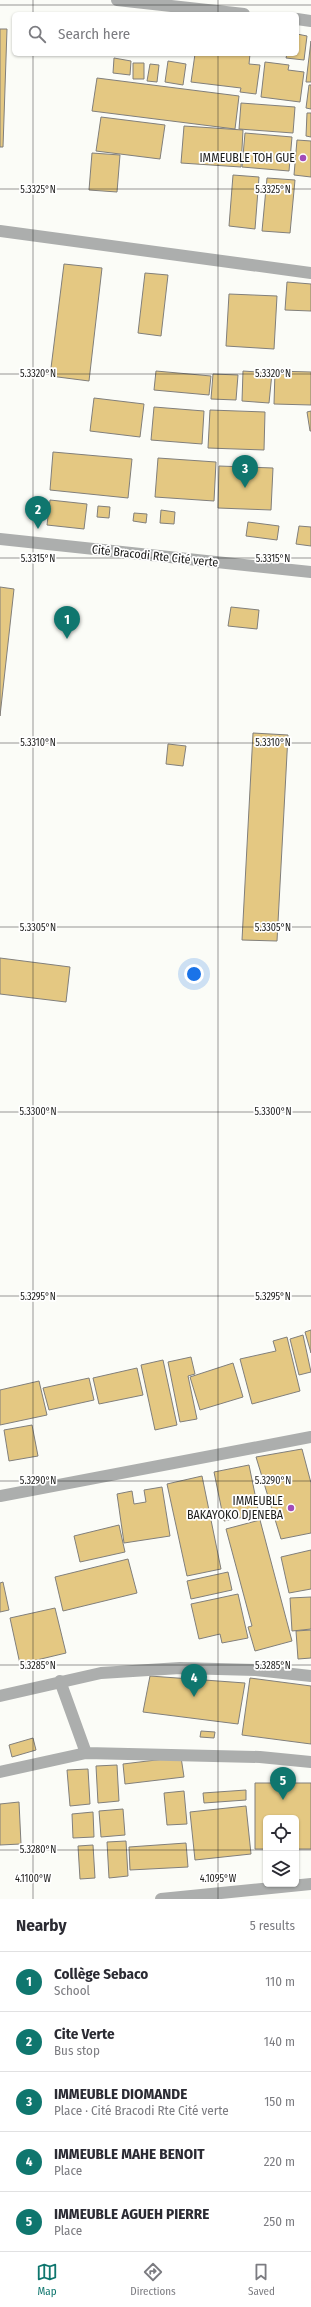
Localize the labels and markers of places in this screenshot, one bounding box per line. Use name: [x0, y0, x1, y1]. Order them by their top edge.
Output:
place label: IMMEUBLE TOH GUE: [199, 151, 295, 165]
marker: IMMEUBLE TOH GUE: [298, 153, 308, 163]
pin: 3: [232, 455, 258, 488]
pin: 2: [25, 496, 51, 529]
pin: 1: [54, 606, 80, 639]
place label: IMMEUBLE BAKAYOKO DJENEBA: [187, 1494, 284, 1522]
marker: IMMEUBLE BAKAYOKO DJENEBA: [286, 1503, 296, 1513]
pin: 4: [181, 1664, 207, 1697]
pin: 5: [270, 1767, 296, 1800]

